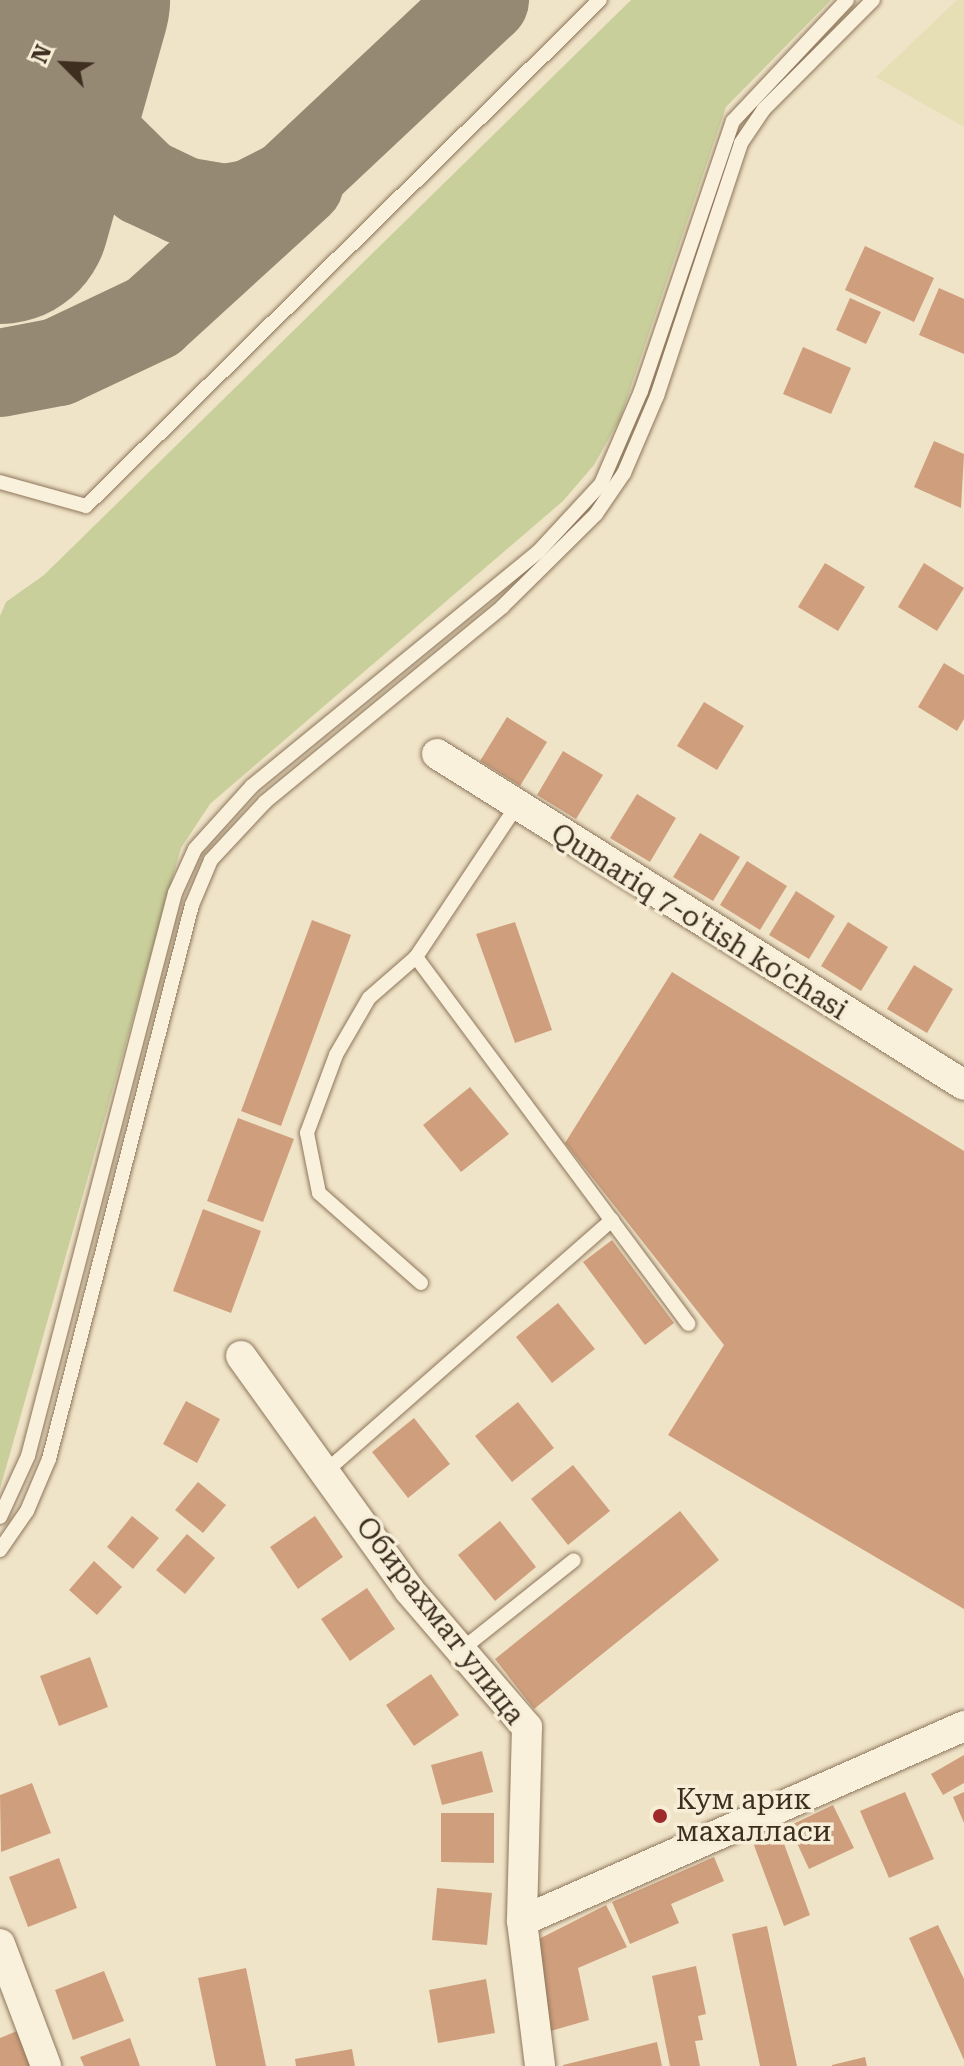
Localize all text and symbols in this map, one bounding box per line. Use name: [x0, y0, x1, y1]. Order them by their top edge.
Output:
north arrow: [24, 24, 104, 104]
text: N: [27, 41, 56, 67]
street label: Qumariq 7-o'tish ko'chasi: [545, 817, 853, 1027]
street label: Обирахмат улица: [349, 1511, 531, 1731]
place label: Кум арик махалласи: [676, 1783, 831, 1849]
marker: Кум арик махалласи: [651, 1807, 669, 1825]

